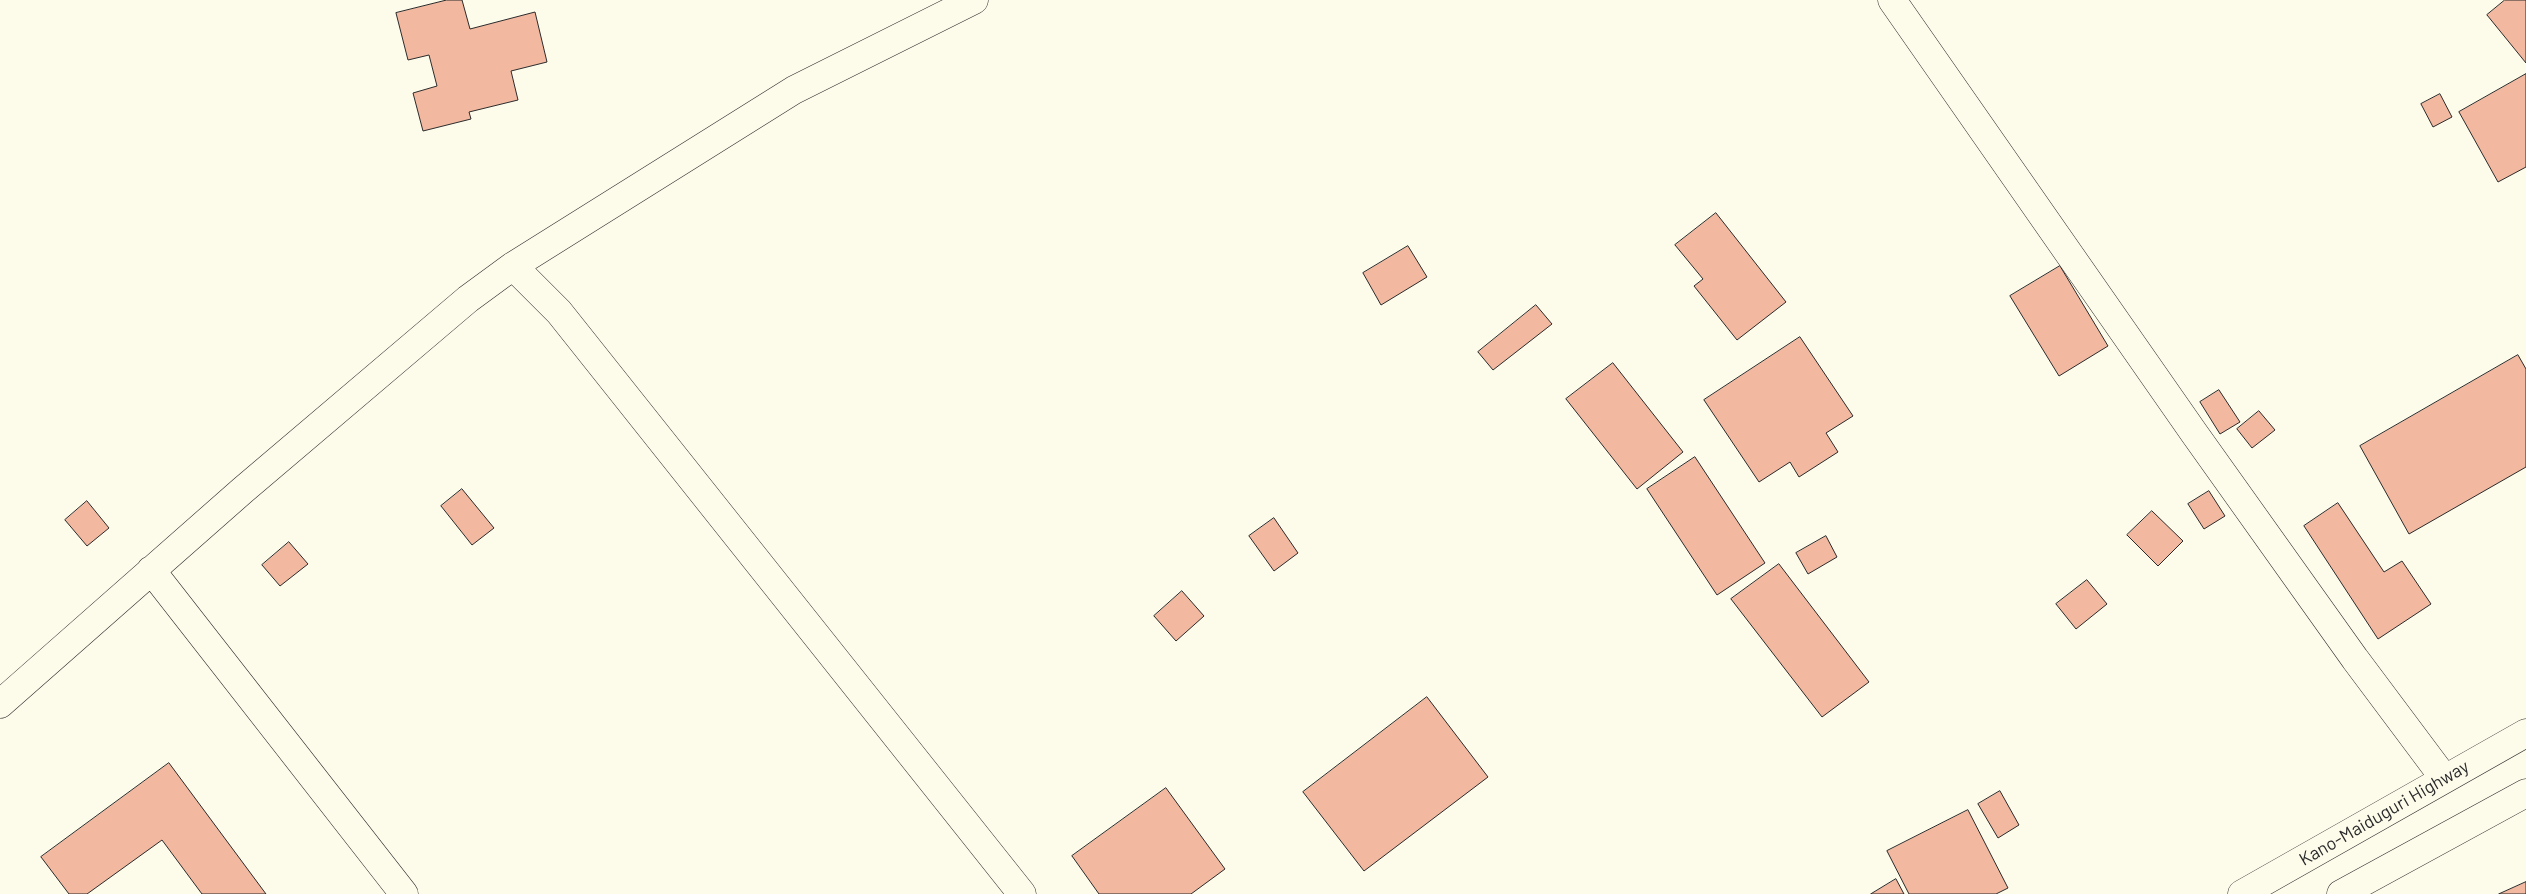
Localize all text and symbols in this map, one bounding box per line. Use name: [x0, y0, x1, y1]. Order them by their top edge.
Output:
street label: Kano-Maiduguri Highway: [2295, 756, 2473, 870]

